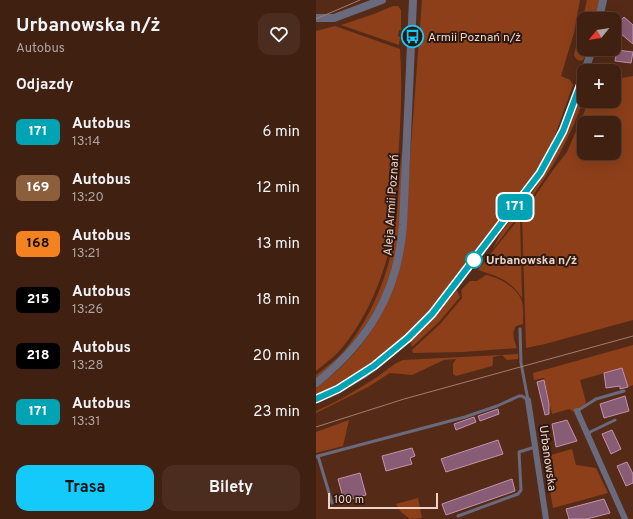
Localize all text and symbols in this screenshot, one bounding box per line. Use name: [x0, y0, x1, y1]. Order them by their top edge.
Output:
north arrow: [577, 12, 621, 56]
map controls: [577, 12, 621, 160]
button: heart: [258, 13, 300, 55]
text: Urbanowska n/ż: [16, 14, 161, 38]
bus stop icon: Armii Poznań n/ż: [399, 24, 425, 50]
place label: Armii Poznań n/ż: [428, 30, 521, 46]
text: Autobus: [16, 41, 65, 57]
button: +: [577, 64, 621, 108]
text: Odjazdy: [16, 76, 74, 95]
text: Autobus: [72, 115, 131, 134]
button: −: [577, 116, 621, 160]
text: 171: [29, 123, 47, 140]
text: 6 min: [263, 123, 300, 142]
text: 13:14: [72, 134, 100, 150]
street label: Aleja Armii Poznań: [380, 154, 404, 256]
text: Autobus: [72, 171, 131, 190]
text: 169: [27, 179, 49, 196]
text: 12 min: [257, 179, 300, 198]
text: 13:20: [72, 190, 104, 206]
line badge: 171: [492, 194, 538, 220]
text: 171: [506, 198, 524, 215]
text: Autobus: [72, 227, 131, 246]
text: 168: [26, 235, 50, 252]
text: 13 min: [257, 235, 300, 254]
text: 13:21: [72, 246, 100, 262]
marker: Urbanowska n/ż: [465, 251, 483, 269]
place label: Urbanowska n/ż: [486, 253, 577, 269]
text: Autobus: [72, 283, 131, 302]
text: 215: [27, 291, 49, 308]
text: 18 min: [257, 291, 300, 310]
text: 13:26: [72, 302, 103, 318]
text: Autobus: [72, 339, 131, 358]
text: 218: [27, 347, 49, 364]
text: 20 min: [253, 347, 300, 366]
text: 13:28: [72, 358, 104, 374]
text: Autobus: [72, 395, 131, 414]
text: 171: [29, 403, 47, 420]
text: 23 min: [253, 403, 300, 422]
text: 13:31: [72, 414, 100, 430]
street label: Urbanowska: [534, 424, 560, 492]
button: Trasa: [16, 465, 154, 511]
button: Bilety: [162, 465, 300, 511]
scale bar: [328, 491, 438, 510]
text: 100 m: [334, 493, 364, 507]

